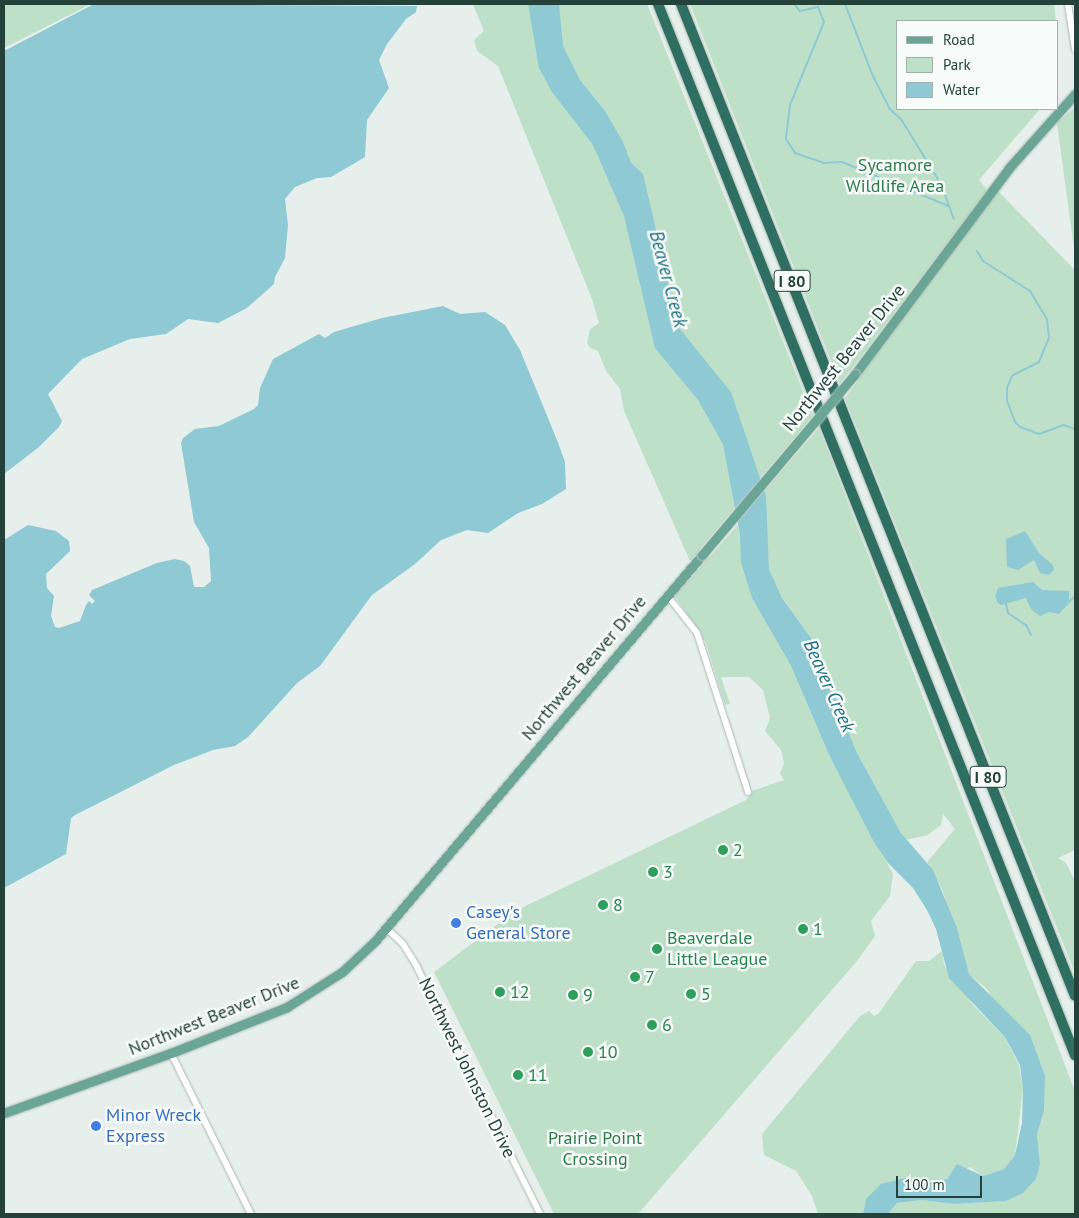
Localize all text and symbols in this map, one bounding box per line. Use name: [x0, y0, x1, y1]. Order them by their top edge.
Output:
legend: [896, 20, 1059, 110]
text: Road: [943, 30, 975, 49]
text: Park: [943, 55, 971, 74]
text: Water: [943, 80, 980, 99]
park label: Sycamore Wildlife Area: [846, 155, 944, 198]
water label: Beaver Creek: [644, 228, 692, 330]
road number: I 80: [773, 268, 811, 294]
street label: Northwest Beaver Drive: [778, 280, 910, 436]
street label: Northwest Beaver Drive: [517, 591, 651, 745]
water label: Beaver Creek: [798, 636, 860, 736]
road number: I 80: [969, 764, 1007, 790]
place label: 2: [733, 839, 743, 861]
marker: 2: [717, 844, 729, 856]
place label: 3: [663, 861, 673, 883]
marker: 3: [647, 866, 659, 878]
place label: 8: [613, 894, 623, 916]
marker: 8: [597, 899, 609, 911]
place label: Casey's General Store: [466, 902, 571, 944]
marker: Casey's General Store: [450, 917, 462, 929]
place label: 1: [813, 918, 823, 940]
marker: 1: [797, 923, 809, 935]
place label: Beaverdale Little League: [667, 928, 767, 971]
marker: Beaverdale Little League: [651, 943, 663, 955]
place label: 7: [645, 966, 655, 988]
marker: 7: [629, 971, 641, 983]
street label: Northwest Beaver Drive: [125, 972, 303, 1060]
street label: Northwest Johnston Drive: [414, 974, 520, 1162]
place label: 12: [510, 981, 530, 1003]
place label: 5: [701, 983, 711, 1005]
place label: 9: [583, 984, 593, 1006]
marker: 12: [494, 986, 506, 998]
marker: 5: [685, 988, 697, 1000]
marker: 9: [567, 989, 579, 1001]
place label: 6: [662, 1014, 672, 1036]
marker: 6: [646, 1019, 658, 1031]
place label: 10: [598, 1041, 618, 1063]
marker: 10: [582, 1046, 594, 1058]
place label: 11: [528, 1064, 548, 1086]
marker: 11: [512, 1069, 524, 1081]
place label: Minor Wreck Express: [106, 1105, 201, 1148]
marker: Minor Wreck Express: [90, 1120, 102, 1132]
park label: Prairie Point Crossing: [548, 1128, 642, 1170]
scale bar: [899, 1166, 985, 1198]
text: 100 m: [904, 1175, 945, 1194]

